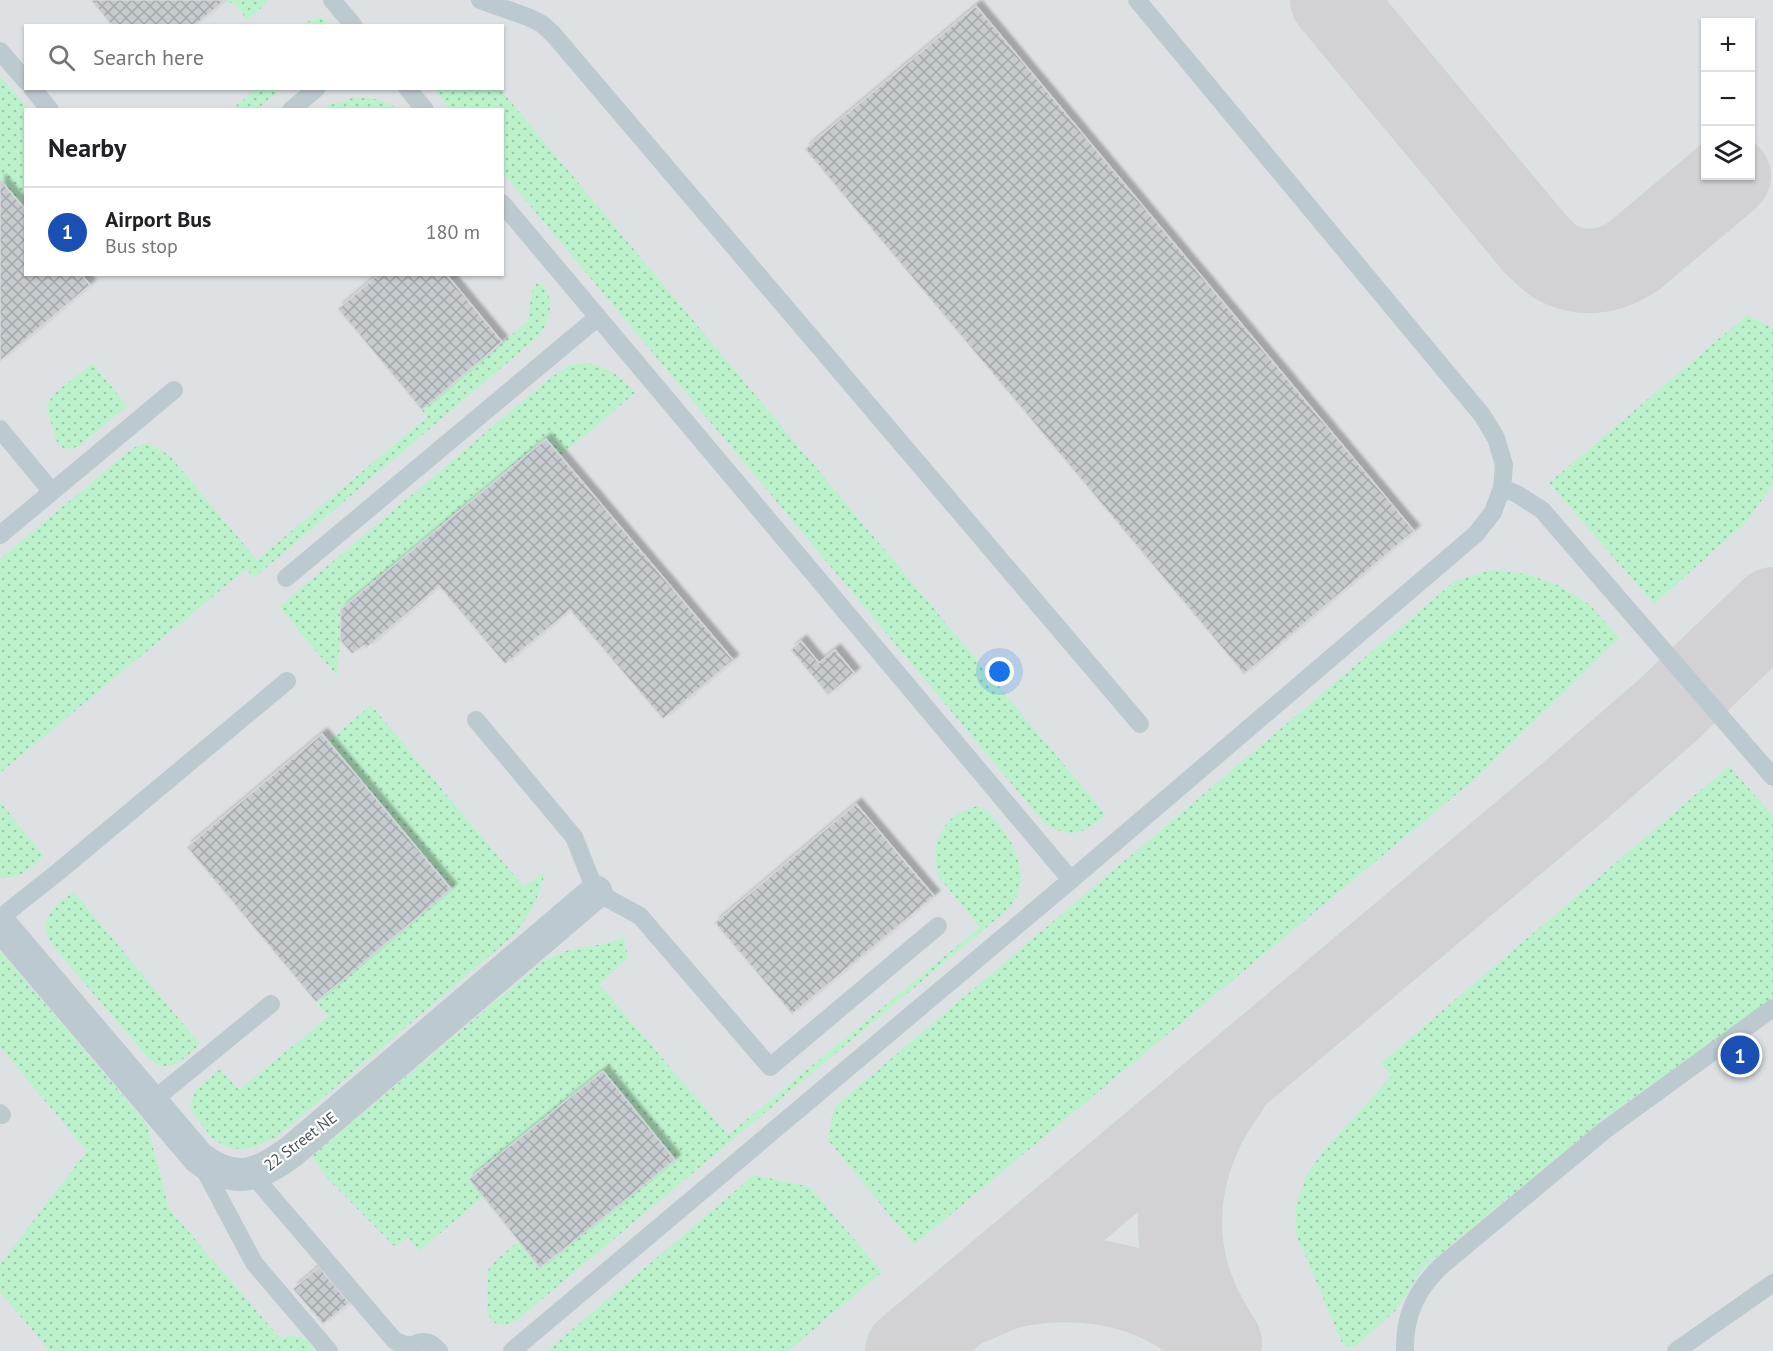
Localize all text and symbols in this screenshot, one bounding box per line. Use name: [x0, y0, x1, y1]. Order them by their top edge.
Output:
map controls: [1701, 18, 1755, 180]
button: +: [1701, 18, 1755, 72]
search box: [24, 24, 504, 90]
icon: search: [45, 41, 78, 74]
text: Search here: [93, 43, 204, 71]
button: −: [1701, 72, 1755, 126]
button: layers: [1701, 126, 1755, 180]
text: Nearby: [48, 131, 126, 164]
text: Airport Bus: [105, 205, 211, 233]
text: 1: [62, 219, 73, 245]
text: 180 m: [426, 219, 480, 245]
text: Bus stop: [105, 233, 178, 259]
your location: [985, 657, 1014, 686]
pin: 1: [1720, 1032, 1760, 1078]
street label: 22 Street NE: [260, 1107, 340, 1175]

